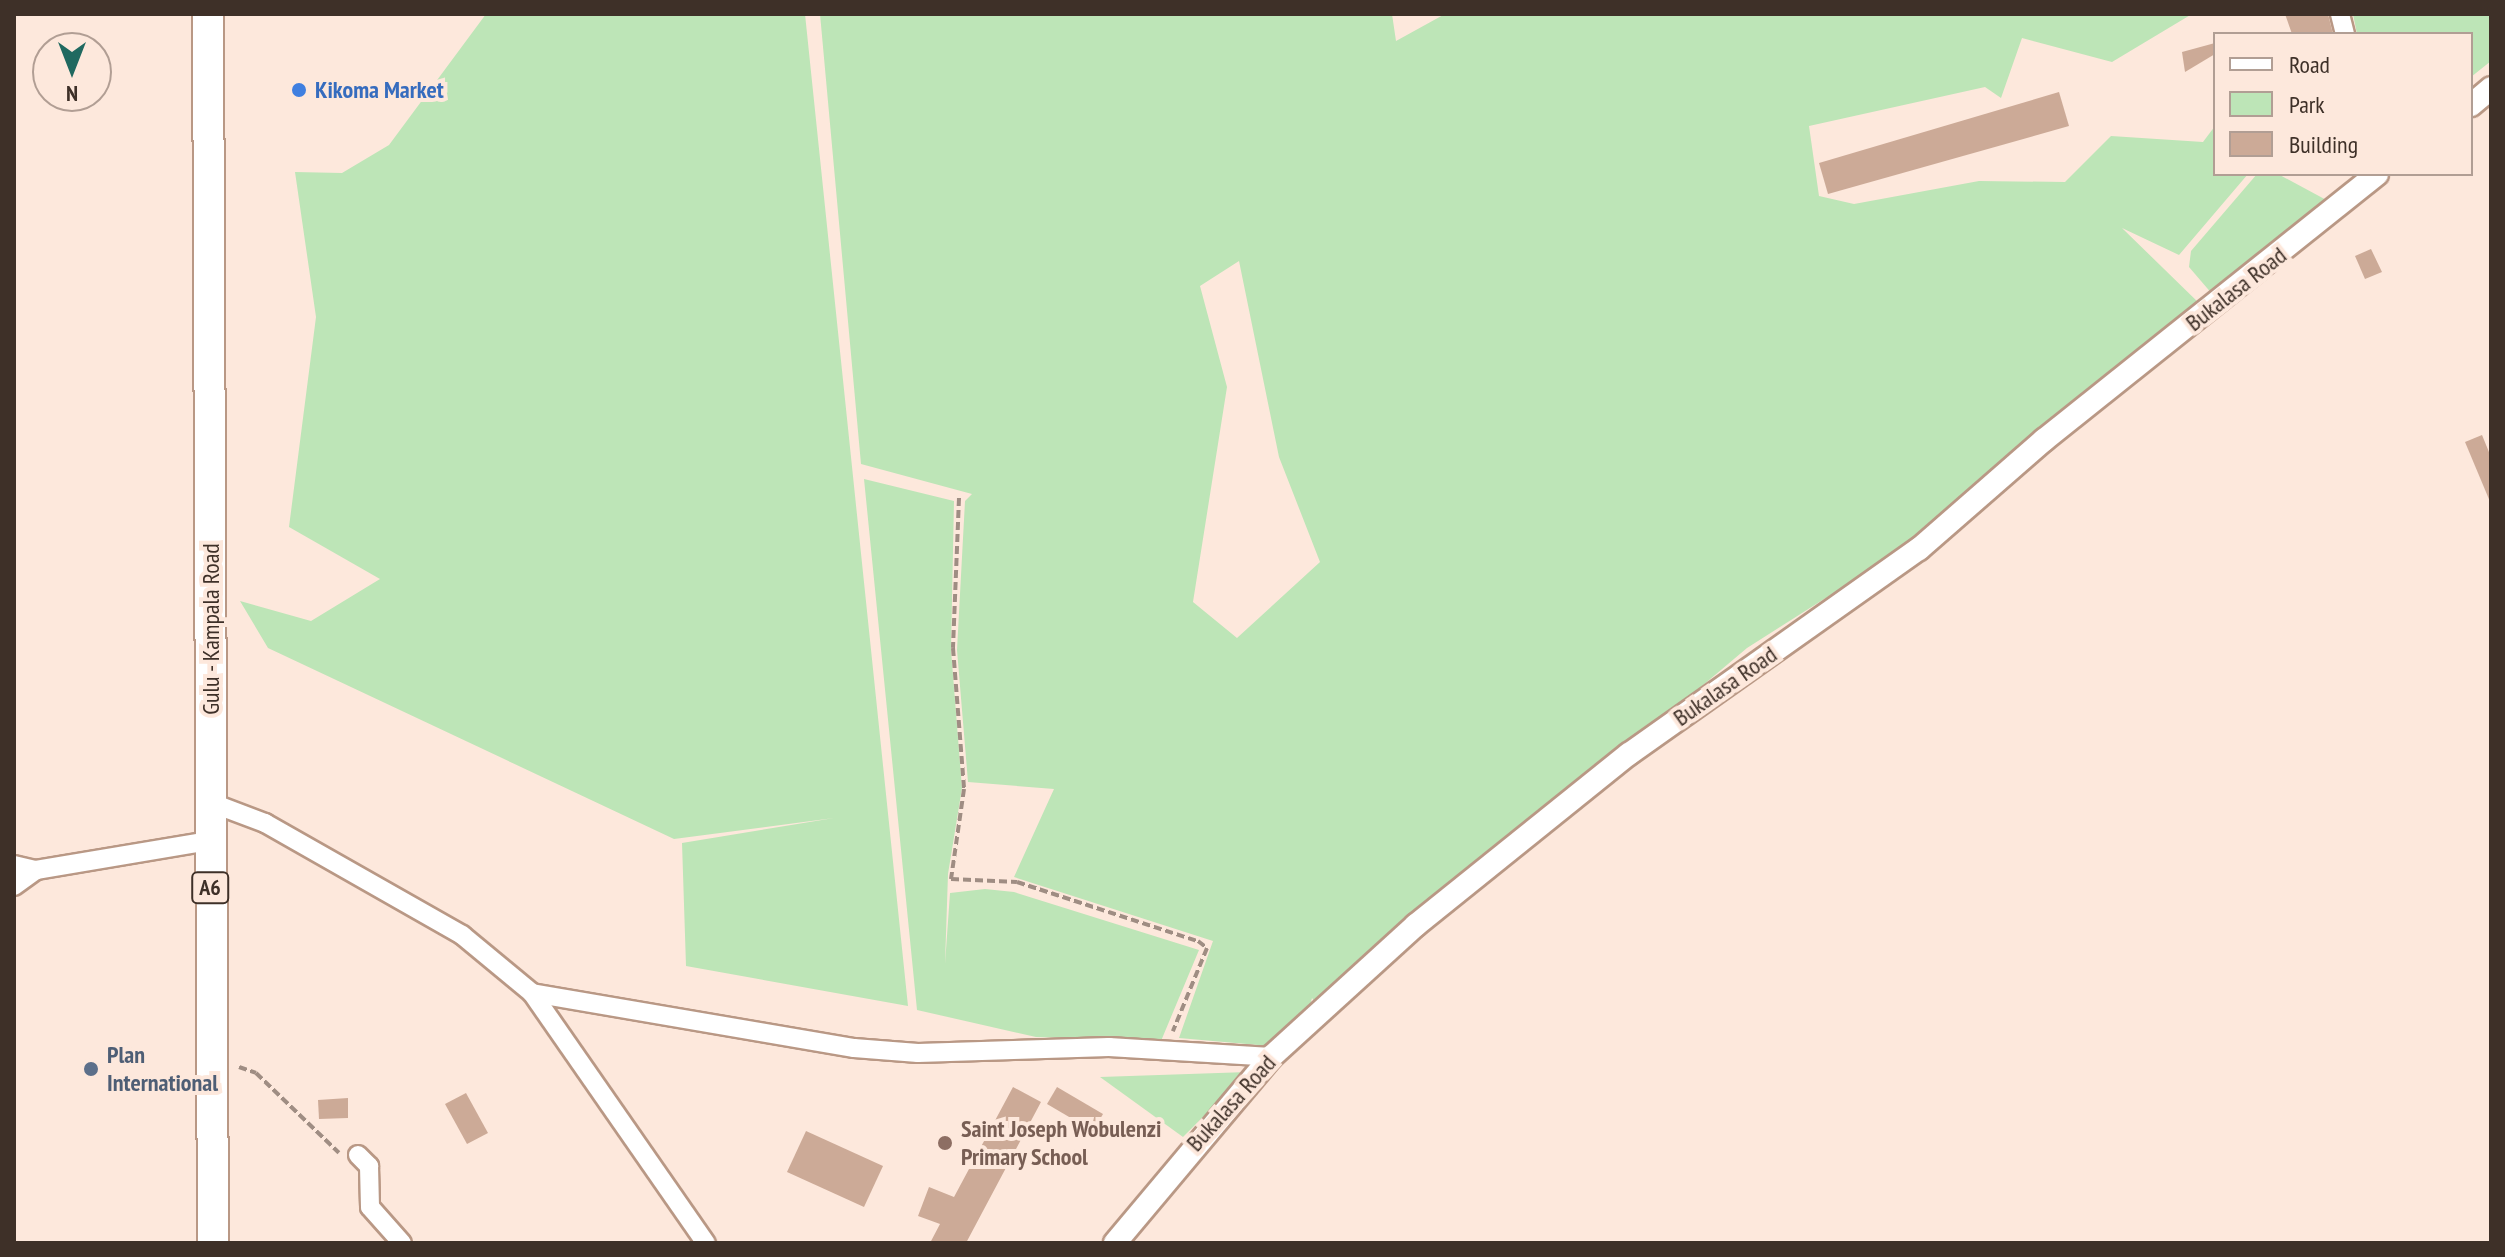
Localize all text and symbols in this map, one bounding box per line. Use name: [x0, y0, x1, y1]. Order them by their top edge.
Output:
north arrow: [32, 32, 112, 112]
legend: [2213, 32, 2473, 176]
text: Road: [2289, 49, 2330, 80]
place label: Kikoma Market: [315, 76, 444, 104]
text: N: [66, 80, 78, 108]
marker: Kikoma Market: [290, 81, 308, 99]
text: Park: [2289, 89, 2325, 120]
text: Building: [2289, 129, 2358, 160]
street label: Bukalasa Road: [2180, 241, 2292, 337]
street label: Gulu - Kampala Road: [197, 542, 225, 716]
street label: Bukalasa Road: [1668, 640, 1782, 732]
road number: A6: [190, 870, 230, 906]
place label: Plan International: [107, 1041, 218, 1097]
street label: Bukalasa Road: [1180, 1049, 1282, 1157]
marker: Plan International: [82, 1060, 100, 1078]
place label: Saint Joseph Wobulenzi Primary School: [961, 1115, 1162, 1171]
marker: Saint Joseph Wobulenzi Primary School: [936, 1134, 954, 1152]

